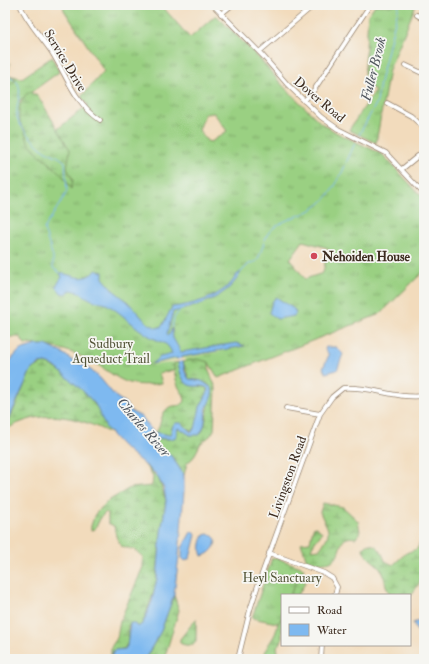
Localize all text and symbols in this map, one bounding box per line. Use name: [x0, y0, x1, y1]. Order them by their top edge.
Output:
street label: Service Drive: [40, 26, 90, 95]
water label: Fuller Brook: [357, 35, 390, 104]
street label: Dover Road: [290, 74, 349, 126]
place label: Nehoiden House: [321, 249, 410, 265]
marker: Nehoiden House: [309, 251, 319, 261]
park label: Sudbury Aqueduct Trail: [71, 336, 150, 367]
water label: Charles River: [113, 394, 174, 461]
street label: Livingston Road: [266, 433, 310, 521]
park label: Heyl Sanctuary: [243, 570, 322, 587]
legend: [281, 594, 411, 646]
text: Road: [317, 603, 342, 618]
text: Water: [316, 623, 347, 638]

